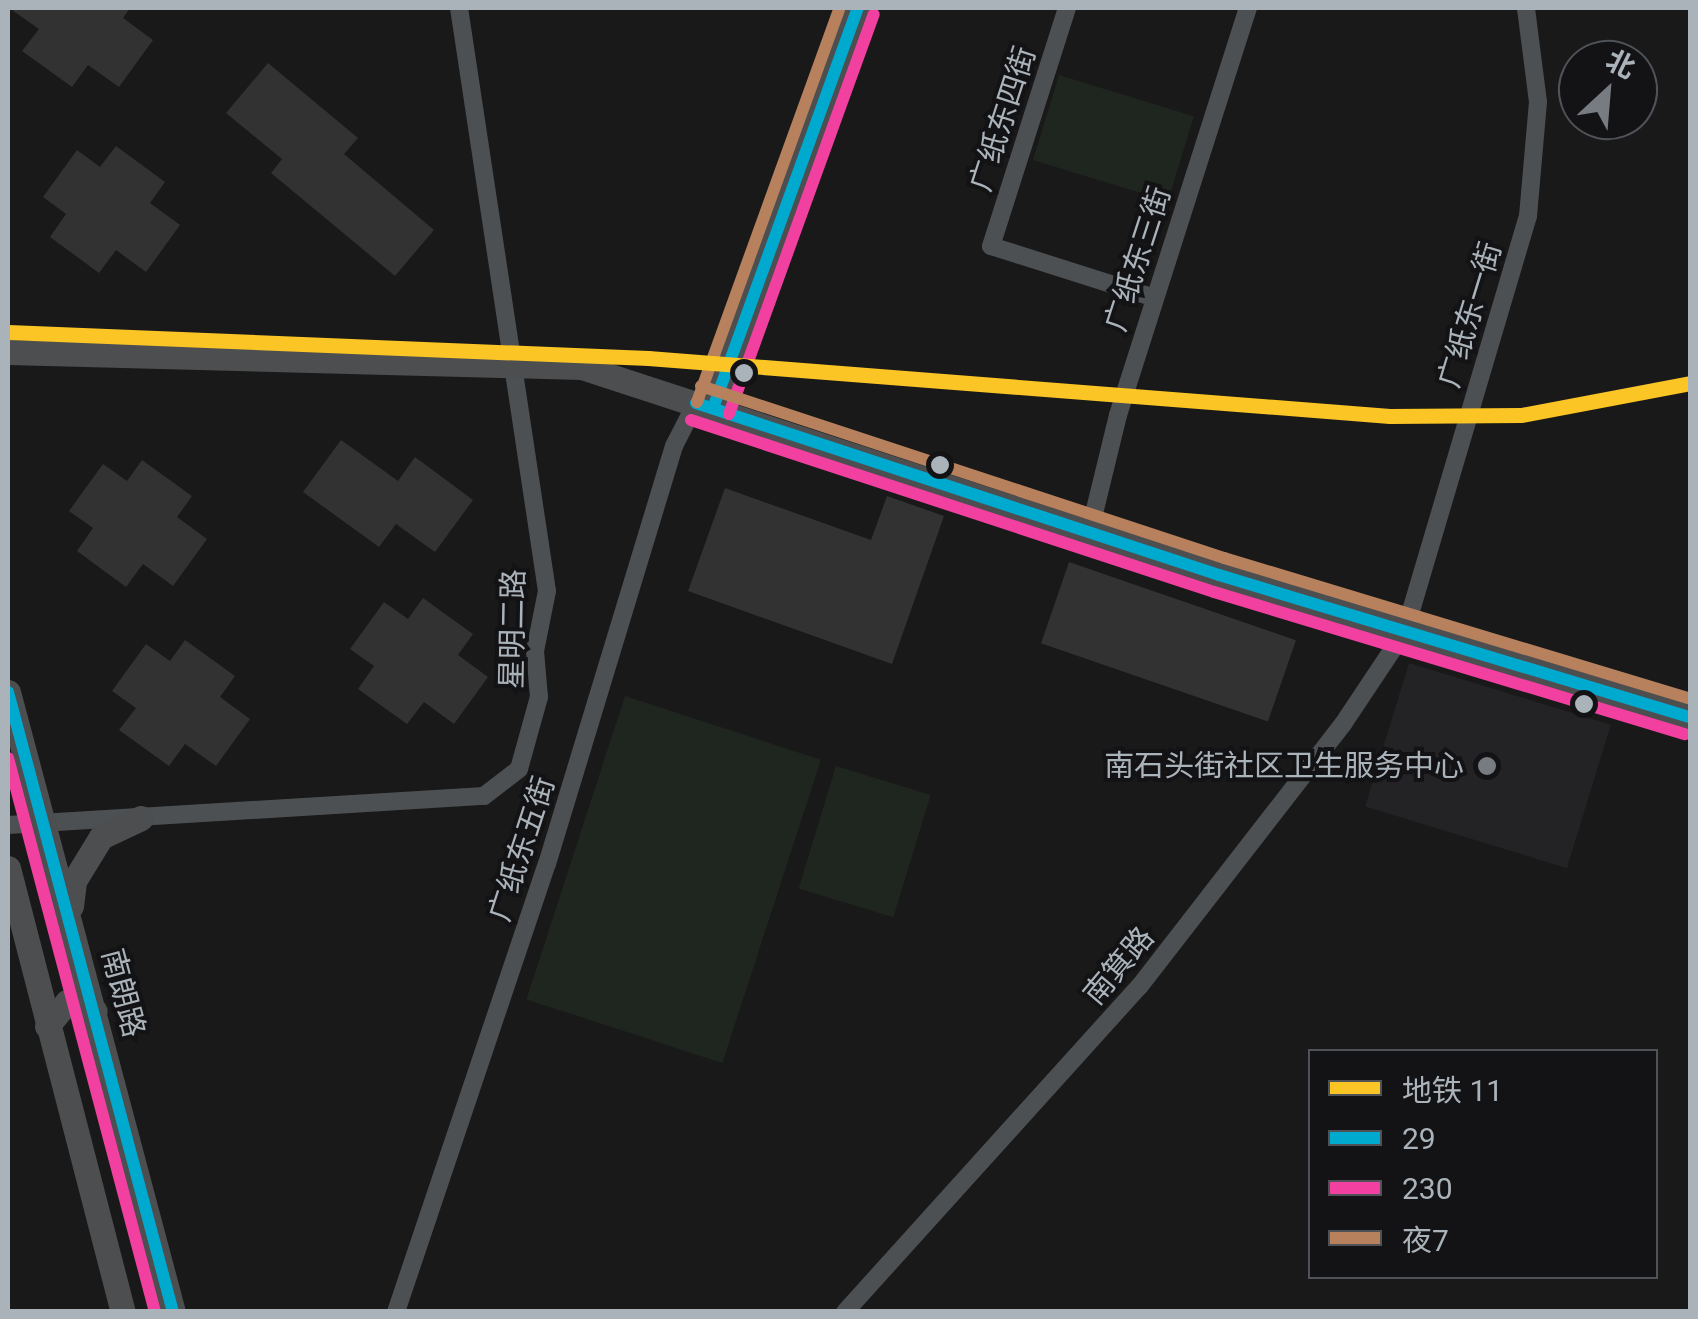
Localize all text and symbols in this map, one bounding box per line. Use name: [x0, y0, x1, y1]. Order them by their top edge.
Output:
north arrow: [1558, 40, 1658, 140]
street label: 广纸东四街: [963, 42, 1043, 196]
text: 北: [1601, 43, 1640, 85]
street label: 广纸东三街: [1098, 182, 1178, 336]
street label: 广纸东一街: [1431, 238, 1509, 392]
unlabelled marker: [734, 363, 754, 383]
unlabelled marker: [930, 455, 950, 475]
street label: 星明二路: [494, 569, 532, 689]
unlabelled marker: [1574, 694, 1594, 714]
place label: 南石头街社区卫生服务中心: [1104, 748, 1464, 784]
marker: 南石头街社区卫生服务中心: [1474, 753, 1500, 779]
street label: 广纸东五街: [482, 772, 562, 926]
street label: 南箕路: [1076, 920, 1162, 1012]
street label: 南朗路: [94, 945, 152, 1041]
legend: [1308, 1049, 1658, 1279]
text: 地铁 11: [1402, 1073, 1503, 1108]
text: 29: [1402, 1121, 1436, 1156]
text: 230: [1402, 1171, 1453, 1206]
text: 夜7: [1402, 1223, 1449, 1258]

